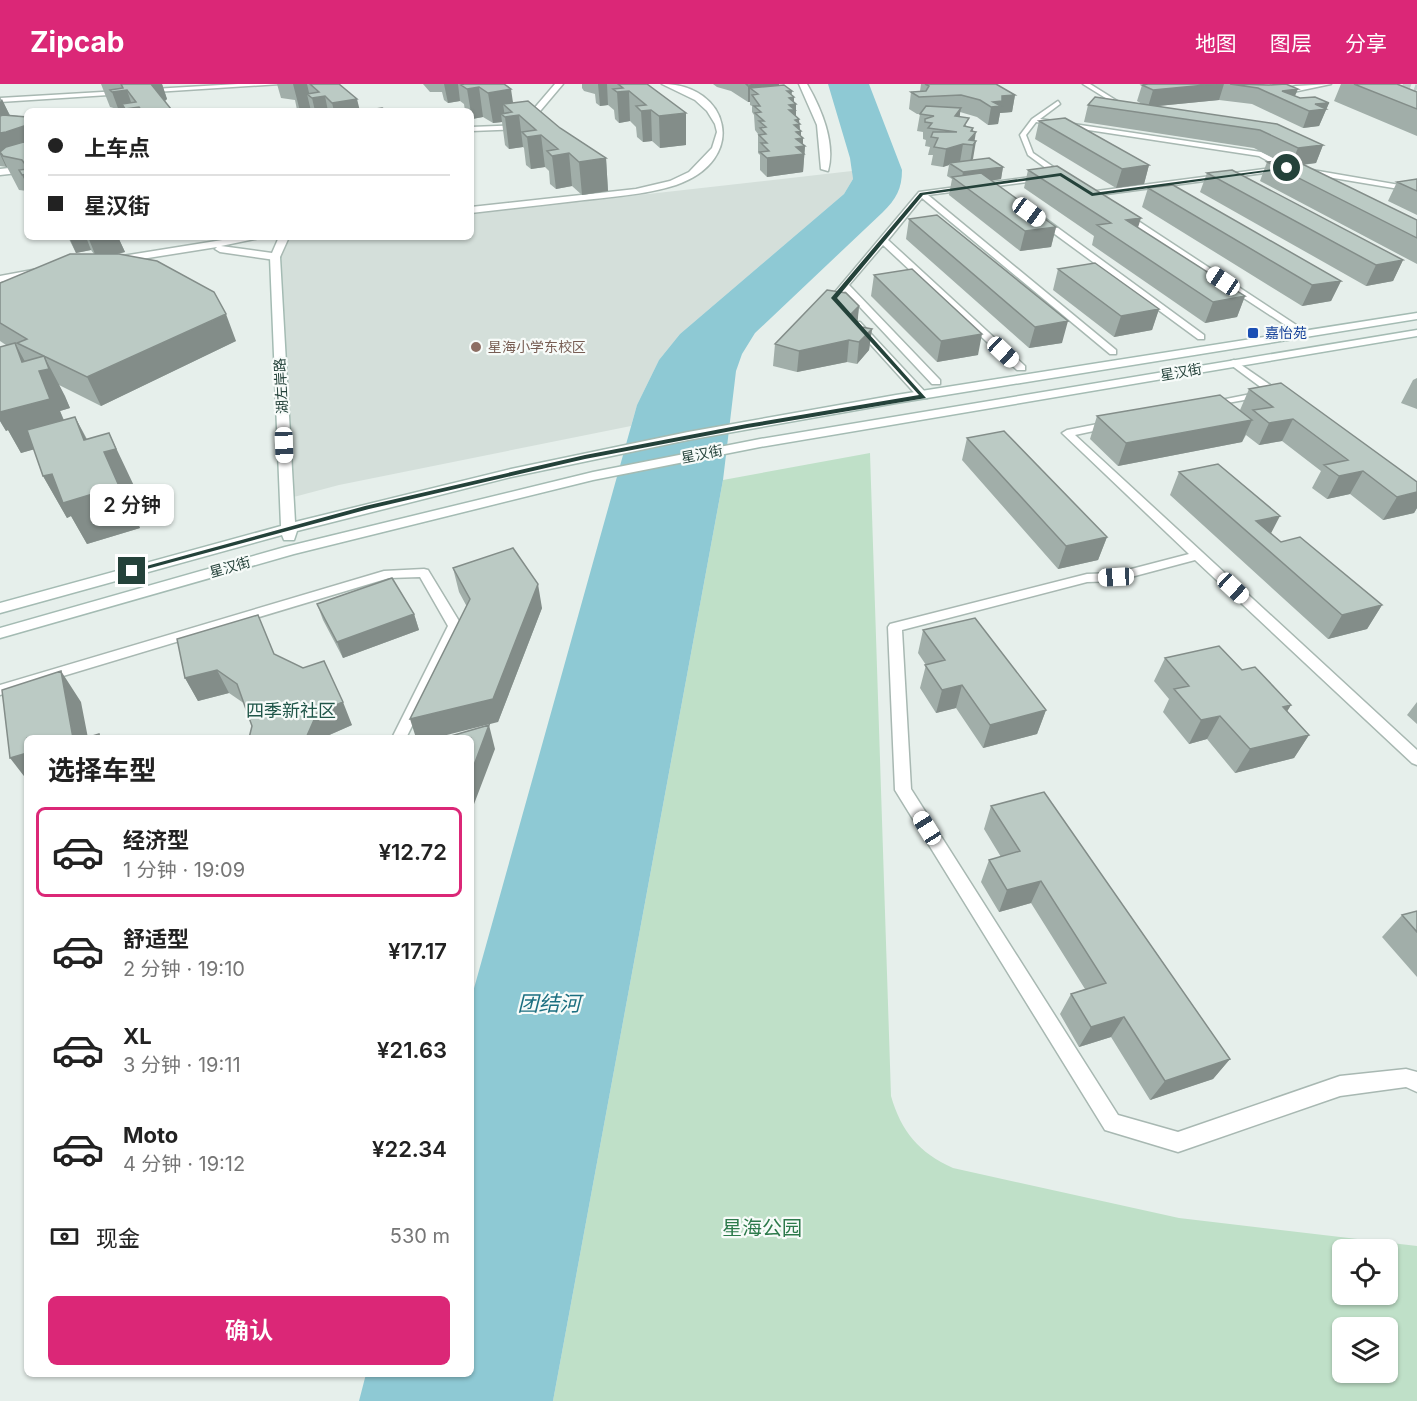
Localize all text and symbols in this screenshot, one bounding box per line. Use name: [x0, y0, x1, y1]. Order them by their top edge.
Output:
text: Zipcab: [30, 25, 125, 59]
text: 地图: [1195, 31, 1237, 56]
text: 图层: [1270, 31, 1312, 56]
text: 分享: [1345, 31, 1387, 56]
text: 上车点: [84, 135, 150, 161]
route start: [1273, 154, 1300, 181]
text: 星汉街: [84, 193, 150, 219]
car: [1009, 194, 1049, 230]
car: [1203, 263, 1243, 299]
place label: 嘉怡苑: [1265, 324, 1307, 341]
marker: 嘉怡苑: [1246, 326, 1260, 340]
car: [984, 333, 1022, 371]
place label: 星海小学东校区: [488, 338, 586, 355]
marker: 星海小学东校区: [469, 340, 483, 354]
street label: 湖左岸路: [271, 358, 290, 414]
street label: 星汉街: [1159, 359, 1203, 384]
car: [274, 427, 294, 463]
street label: 星汉街: [680, 441, 724, 466]
callout: 2 分钟: [90, 484, 174, 526]
text: 2 分钟: [103, 493, 161, 517]
street label: 星汉街: [207, 553, 252, 580]
route end: [118, 557, 145, 584]
car: [1098, 567, 1134, 587]
car: [1214, 569, 1252, 607]
district label: 四季新社区: [246, 700, 336, 721]
text: 选择车型: [48, 754, 156, 787]
car: [910, 808, 944, 848]
icon: car: [51, 825, 105, 879]
text: 经济型: [123, 827, 189, 853]
text: ¥12.72: [379, 839, 447, 865]
text: 1 分钟 · 19:09: [123, 858, 245, 882]
icon: car: [51, 924, 105, 978]
text: 舒适型: [123, 926, 189, 952]
text: ¥17.17: [388, 938, 447, 964]
text: 2 分钟 · 19:10: [123, 957, 245, 981]
water label: 团结河: [518, 991, 584, 1016]
icon: car: [51, 1023, 105, 1077]
text: XL: [123, 1023, 152, 1049]
text: ¥21.63: [377, 1037, 447, 1063]
text: 3 分钟 · 19:11: [123, 1053, 241, 1077]
icon: car: [51, 1122, 105, 1176]
text: Moto: [123, 1122, 178, 1148]
text: ¥22.34: [372, 1136, 447, 1162]
text: 4 分钟 · 19:12: [123, 1152, 245, 1176]
park label: 星海公园: [722, 1216, 802, 1240]
icon: cash: [48, 1220, 81, 1253]
text: 530 m: [390, 1224, 450, 1248]
text: 现金: [96, 1225, 140, 1251]
map controls: [1332, 1239, 1398, 1383]
button: locate: [1332, 1239, 1398, 1305]
button: 确认: [48, 1296, 450, 1365]
button: layers: [1332, 1317, 1398, 1383]

